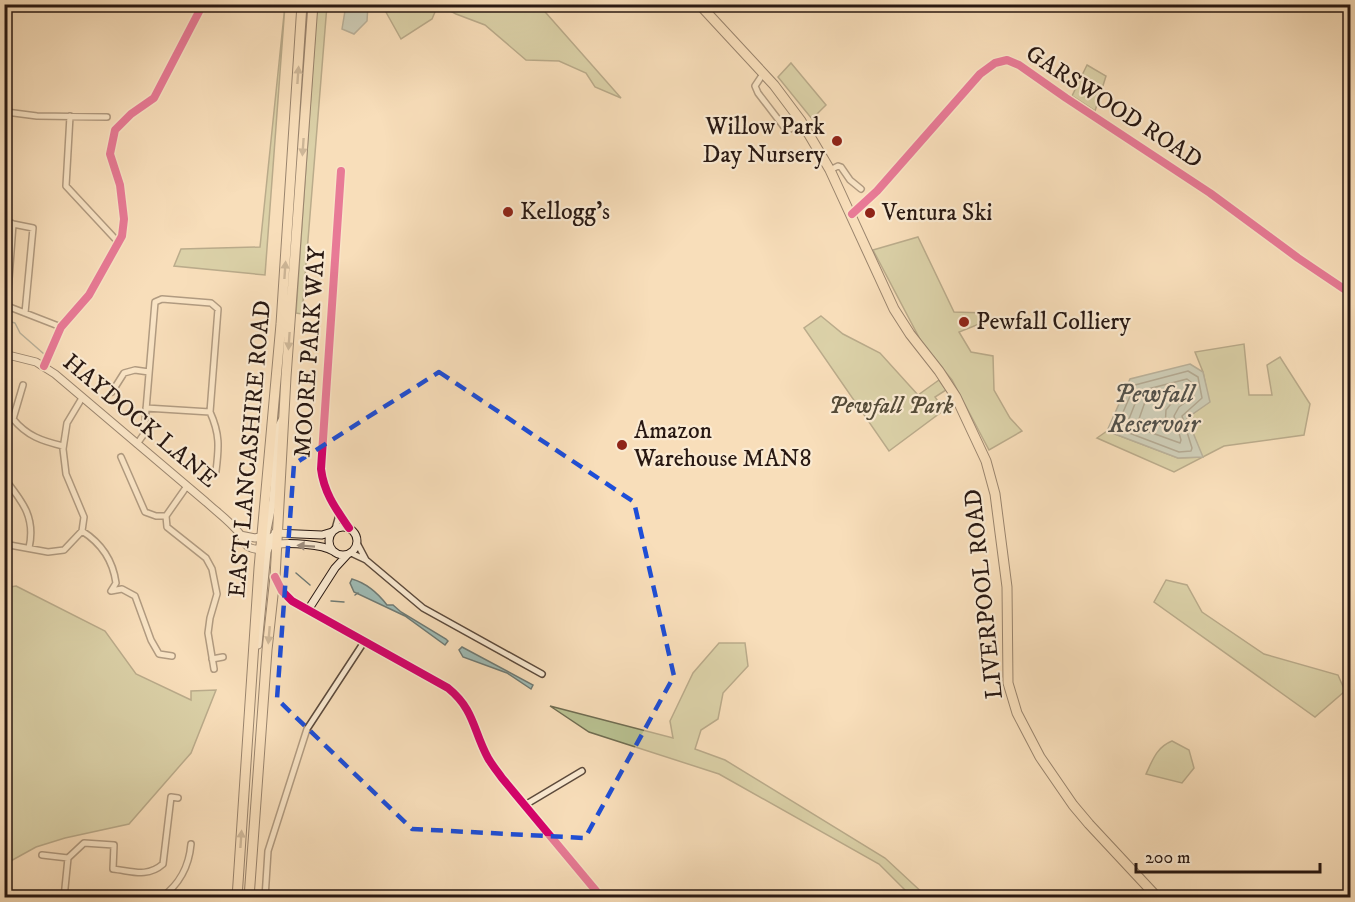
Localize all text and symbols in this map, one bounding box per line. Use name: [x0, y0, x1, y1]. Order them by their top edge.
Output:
street label: GARSWOOD ROAD: [1020, 39, 1208, 175]
one-way arrow: [293, 66, 302, 85]
place label: Willow Park Day Nursery: [703, 112, 826, 170]
marker: Willow Park Day Nursery: [830, 134, 844, 148]
one-way arrow: [298, 137, 307, 156]
place label: Kellogg's: [520, 197, 610, 227]
place label: Ventura Ski: [881, 198, 992, 228]
marker: Kellogg's: [501, 205, 515, 219]
marker: Ventura Ski: [863, 206, 877, 220]
street label: MOORE PARK WAY: [288, 245, 332, 458]
one-way arrow: [280, 260, 290, 279]
street label: EAST LANCASHIRE ROAD: [222, 299, 278, 599]
place label: Pewfall Colliery: [976, 307, 1131, 337]
marker: Pewfall Colliery: [957, 315, 971, 329]
one-way arrow: [284, 332, 294, 351]
street label: HAYDOCK LANE: [56, 348, 224, 494]
water label: Pewfall Reservoir: [1108, 378, 1201, 441]
park label: Pewfall Park: [828, 391, 954, 421]
place label: Amazon Warehouse MAN8: [633, 416, 811, 474]
marker: Amazon Warehouse MAN8: [615, 438, 629, 452]
street label: LIVERPOOL ROAD: [958, 487, 1010, 701]
one-way arrow: [296, 541, 315, 550]
one-way arrow: [264, 625, 274, 644]
one-way arrow: [236, 830, 245, 849]
scale bar: [1136, 836, 1320, 874]
text: 200 m: [1145, 847, 1191, 869]

